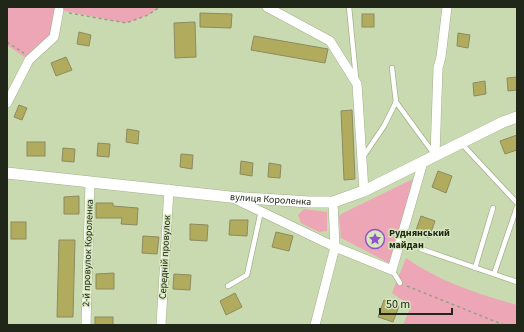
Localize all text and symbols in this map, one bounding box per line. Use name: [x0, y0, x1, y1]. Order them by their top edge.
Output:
street label: вулиця Короленка: [230, 190, 312, 209]
street label: 2-й провулок Короленка: [79, 199, 97, 307]
street label: Середній провулок: [156, 215, 174, 299]
place label: Руднянський майдан: [389, 226, 450, 252]
place icon: Руднянський майдан: [364, 228, 386, 250]
scale bar: [380, 290, 452, 316]
text: 50 m: [386, 296, 410, 313]

